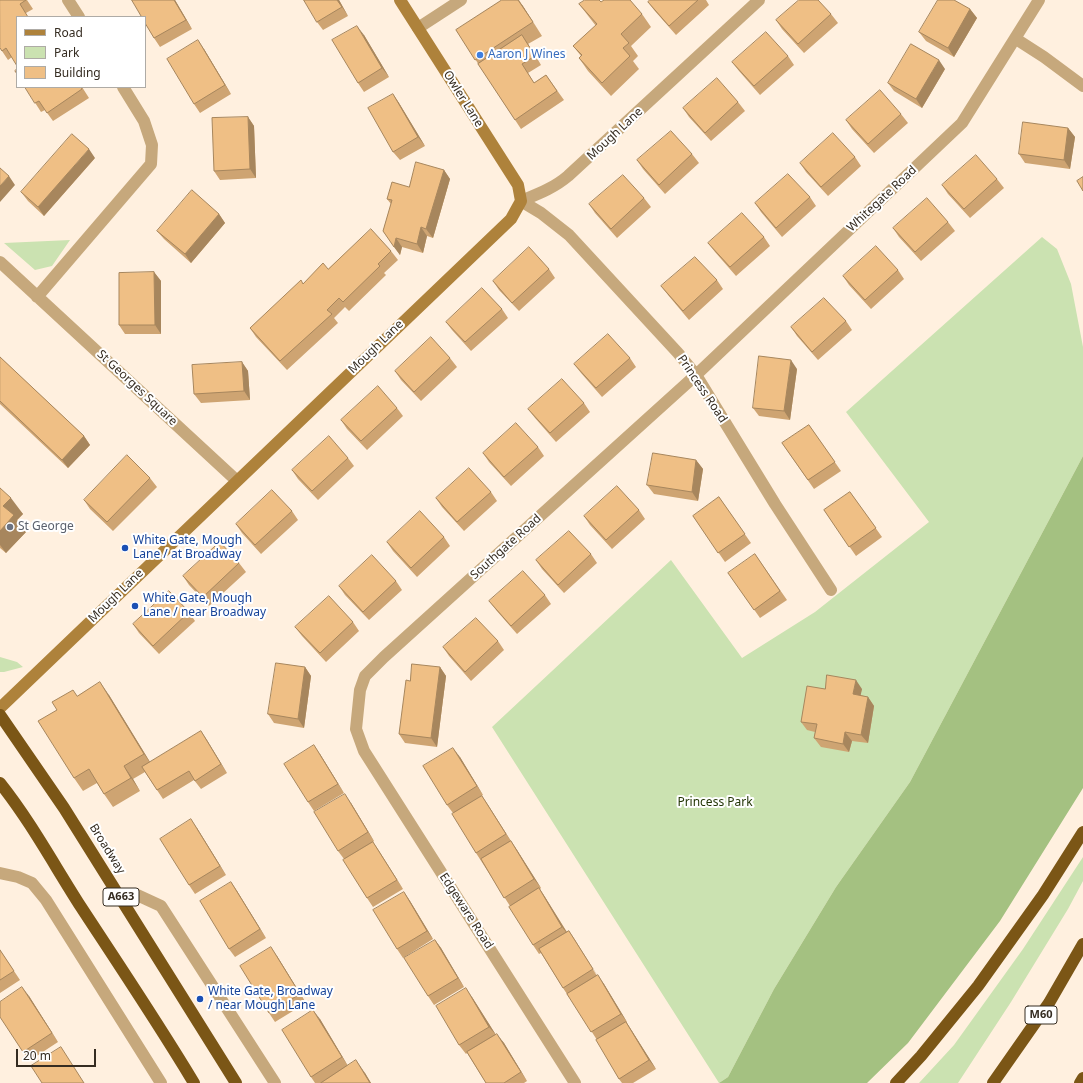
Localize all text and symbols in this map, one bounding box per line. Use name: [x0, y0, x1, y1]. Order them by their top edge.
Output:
legend: [16, 16, 146, 88]
text: Road: [54, 24, 83, 41]
text: Park: [54, 44, 79, 61]
place label: Aaron J Wines: [488, 48, 565, 62]
marker: Aaron J Wines: [475, 50, 485, 60]
text: Building: [54, 64, 101, 81]
street label: Owler Lane: [440, 68, 486, 130]
street label: Mough Lane: [584, 105, 646, 163]
street label: Whitegate Road: [844, 163, 920, 235]
street label: Mough Lane: [346, 317, 406, 377]
street label: St Georges Square: [94, 347, 180, 429]
street label: Princess Road: [674, 352, 730, 426]
street label: Southgate Road: [468, 511, 544, 583]
place label: St George: [18, 520, 74, 534]
marker: St George: [5, 522, 15, 532]
place label: White Gate, Mough Lane / at Broadway: [133, 534, 242, 562]
marker: White Gate, Mough Lane / at Broadway: [120, 543, 130, 553]
street label: Mough Lane: [86, 566, 146, 626]
place label: White Gate, Mough Lane / near Broadway: [143, 592, 266, 620]
marker: White Gate, Mough Lane / near Broadway: [130, 601, 140, 611]
park label: Princess Park: [677, 796, 753, 810]
street label: Broadway: [86, 821, 128, 877]
street label: Edgeware Road: [436, 870, 496, 952]
road number: A663: [103, 888, 139, 906]
place label: White Gate, Broadway / near Mough Lane: [208, 985, 333, 1013]
marker: White Gate, Broadway / near Mough Lane: [195, 994, 205, 1004]
road number: M60: [1025, 1006, 1057, 1024]
scale bar: [18, 1041, 98, 1067]
text: 20 m: [23, 1047, 51, 1064]

